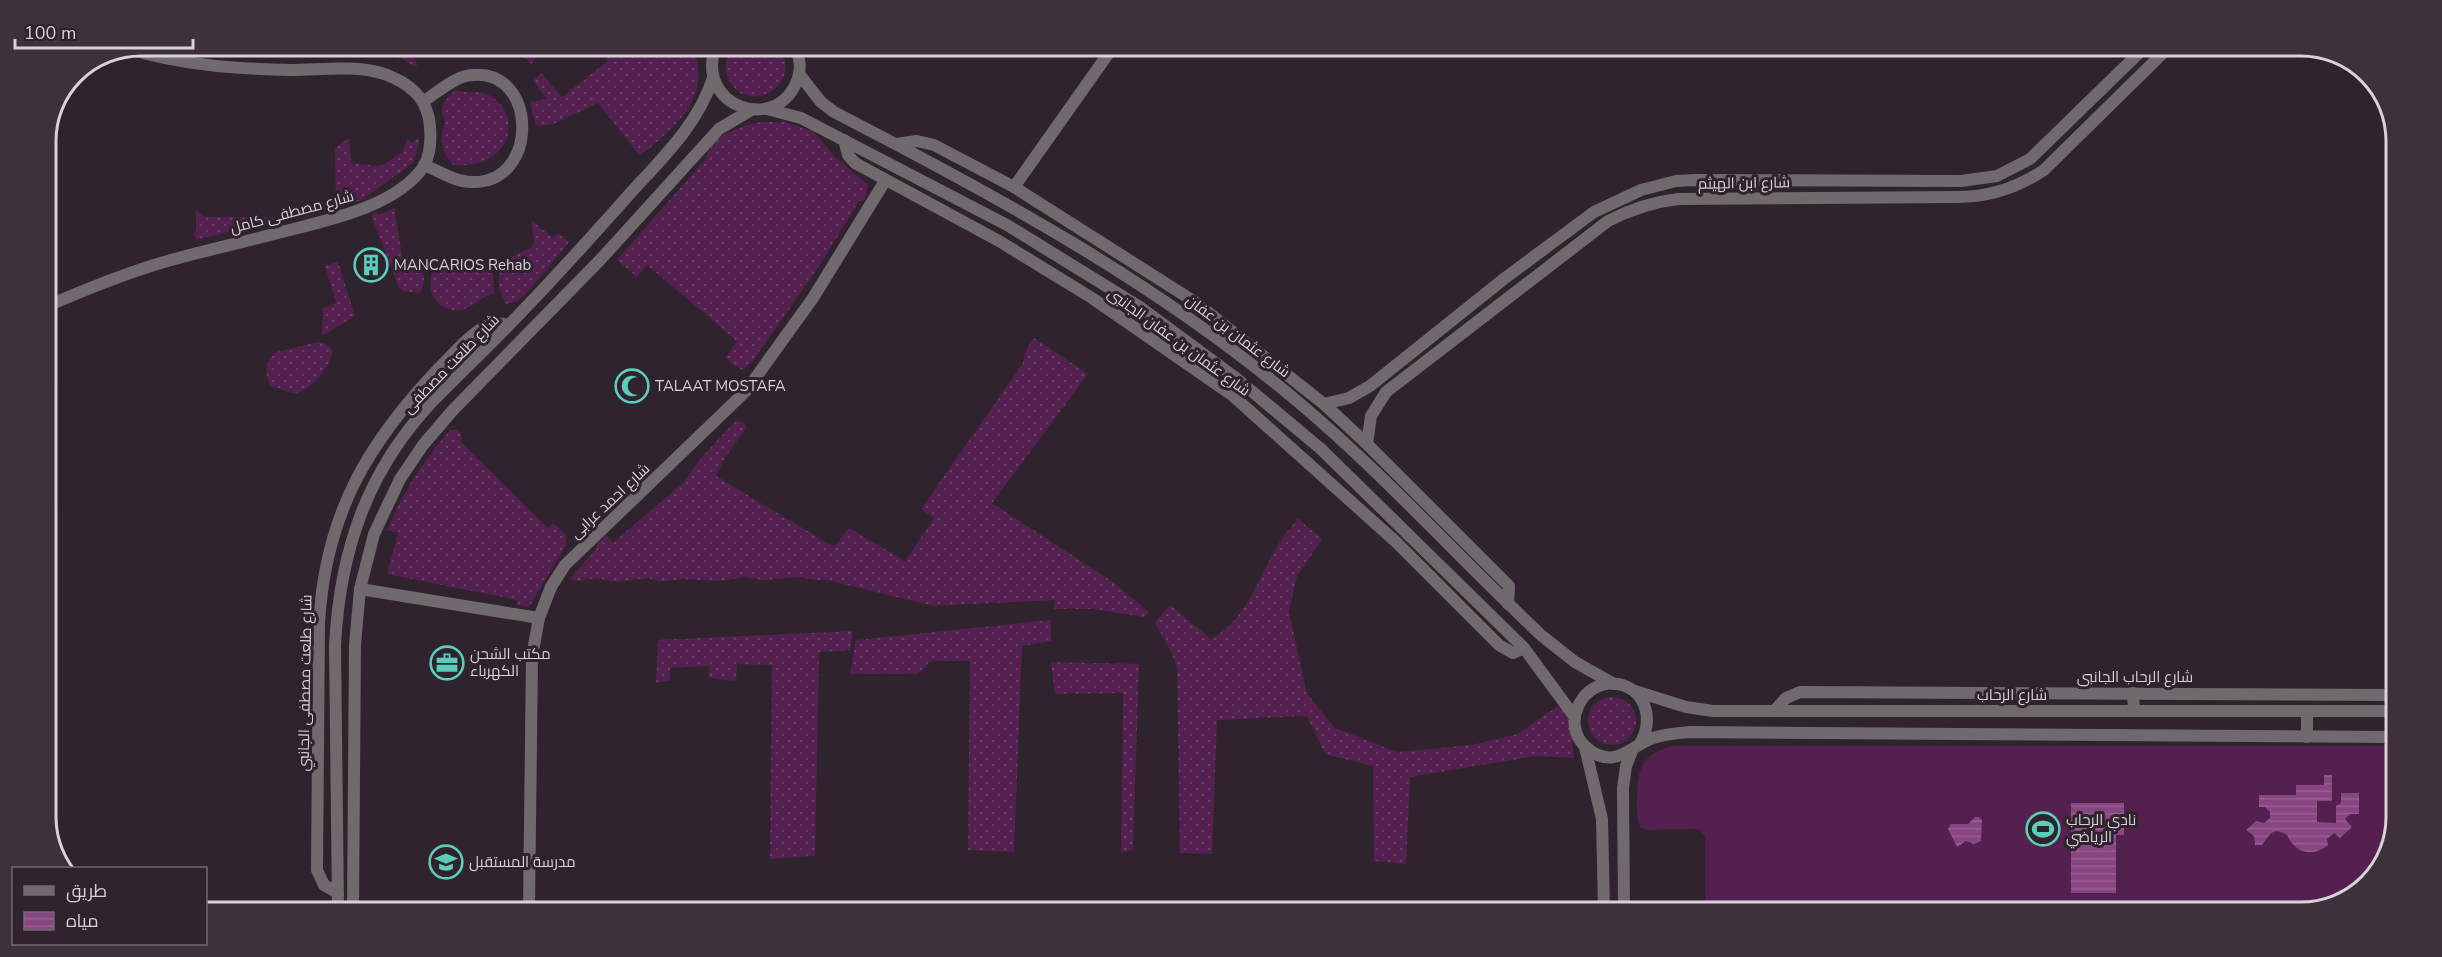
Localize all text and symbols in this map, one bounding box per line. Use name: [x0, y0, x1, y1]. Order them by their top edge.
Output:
scale bar: [15, 12, 194, 50]
text: 100 m: [24, 21, 76, 45]
street label: شارع ابن الهيثم: [1698, 172, 1790, 195]
street label: شارع مصطفى كامل: [228, 186, 356, 239]
building icon: MANCARIOS Rehab: [353, 247, 389, 283]
place label: MANCARIOS Rehab: [394, 255, 531, 275]
street label: شارع عثمان بن عفان الجانبى: [1103, 283, 1254, 401]
street label: شارع عثمان بن عفان: [1181, 290, 1294, 383]
street label: شارع طلعت مصطفى: [398, 310, 504, 419]
mosque icon: TALAAT MOSTAFA: [614, 368, 650, 404]
place label: TALAAT MOSTAFA: [655, 376, 786, 396]
street label: شارع احمد عرابى: [566, 459, 655, 544]
street label: شارع طلعت مصطفى الجانبي: [293, 594, 319, 772]
place label: مكتب الشحن الكهرباء: [470, 644, 551, 681]
office icon: مكتب الشحن الكهرباء: [429, 645, 465, 681]
street label: شارع الرحاب الجانبى: [2077, 667, 2193, 688]
street label: شارع الرحاب: [1977, 685, 2047, 706]
place label: نادي الرحاب الرياضي: [2066, 810, 2136, 849]
sports icon: نادي الرحاب الرياضي: [2025, 811, 2061, 847]
school or university icon: مدرسة المستقبل: [428, 844, 464, 880]
place label: مدرسة المستقبل: [469, 852, 576, 872]
legend: [12, 867, 207, 945]
text: طريق: [66, 879, 107, 903]
text: مياه: [66, 909, 99, 933]

